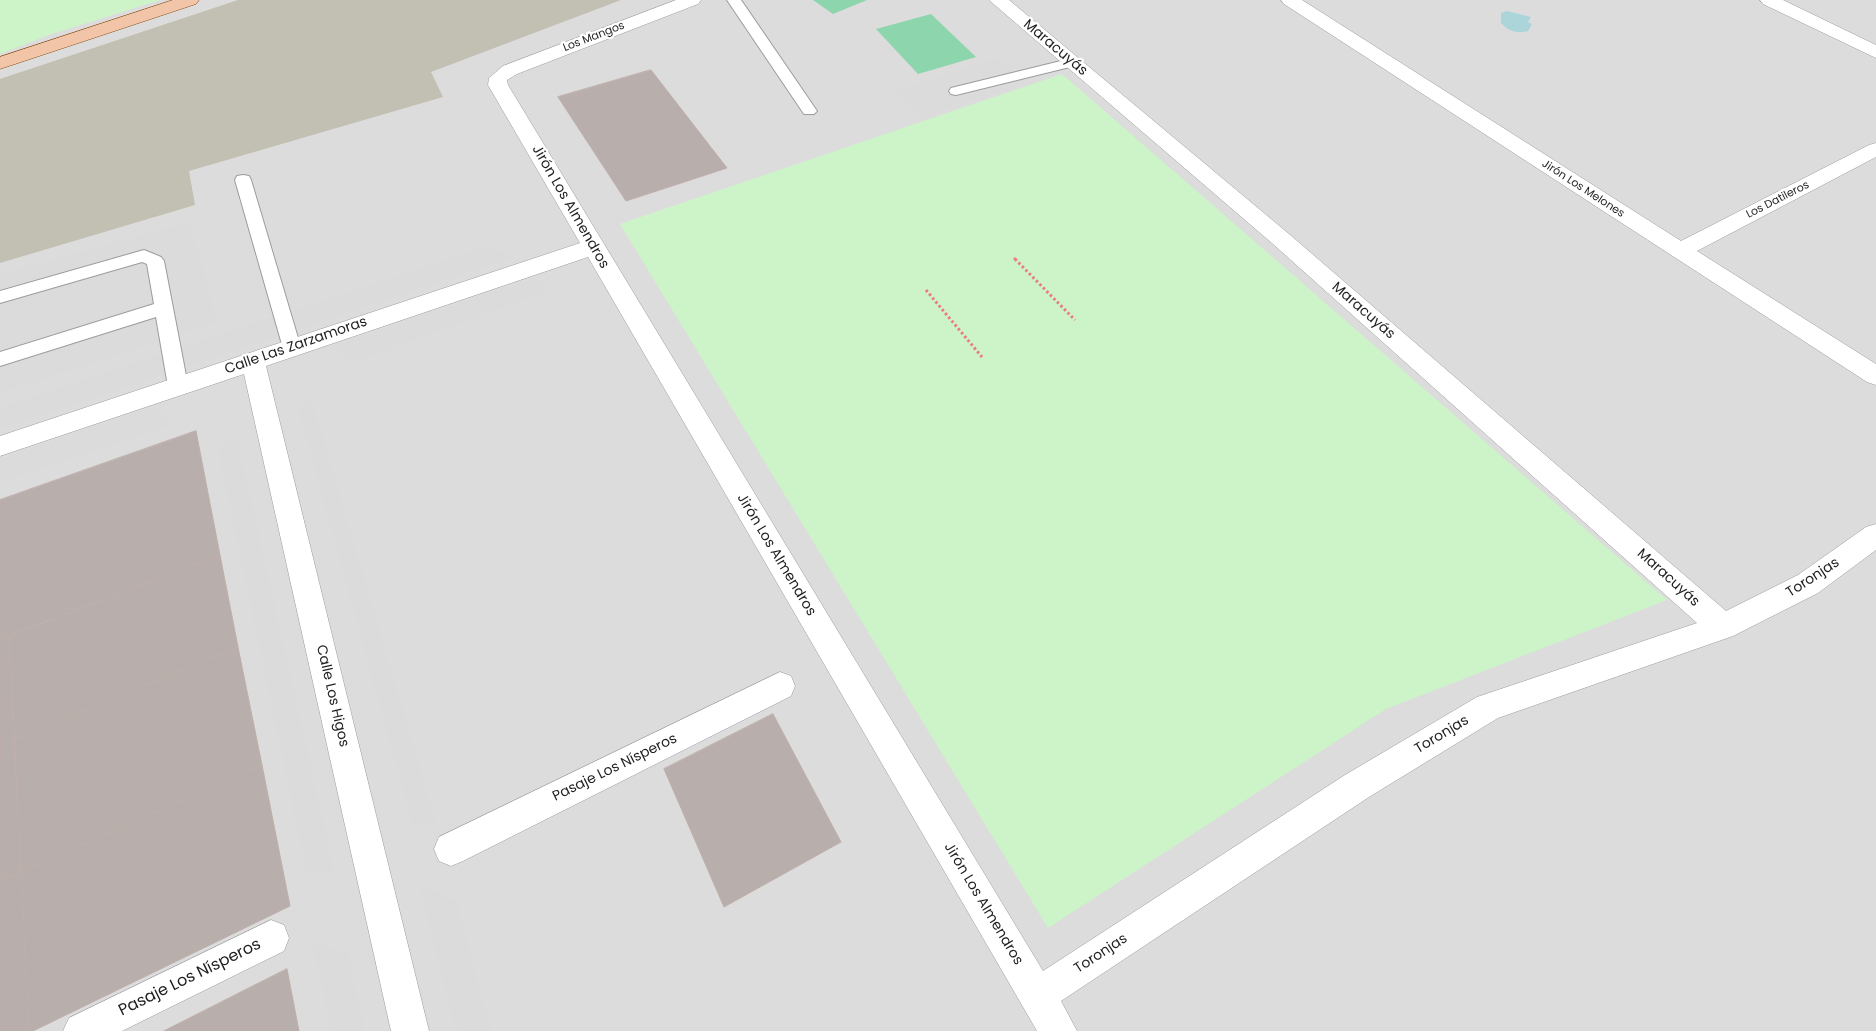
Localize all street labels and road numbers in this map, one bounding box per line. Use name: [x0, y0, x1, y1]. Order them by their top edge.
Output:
street label: Maracuyás: [1020, 16, 1090, 80]
street label: Los Mangos: [561, 19, 627, 55]
street label: Jirón Los Almendros: [528, 142, 612, 272]
street label: Jirón Los Melones: [1539, 157, 1627, 221]
street label: Los Datileros: [1744, 179, 1812, 221]
street label: Maracuyás: [1328, 279, 1398, 343]
street label: Calle Las Zarzamoras: [223, 314, 369, 378]
street label: Jirón Los Almendros: [733, 491, 819, 619]
street label: Maracuyás: [1633, 546, 1703, 610]
street label: Toronjas: [1783, 555, 1843, 601]
street label: Calle Los Higos: [312, 643, 352, 749]
street label: Toronjas: [1412, 712, 1472, 758]
street label: Pasaje Los Nísperos: [550, 731, 680, 805]
street label: Jirón Los Almendros: [940, 840, 1026, 968]
street label: Toronjas: [1071, 931, 1131, 977]
street label: Pasaje Los Nísperos: [116, 935, 264, 1021]

